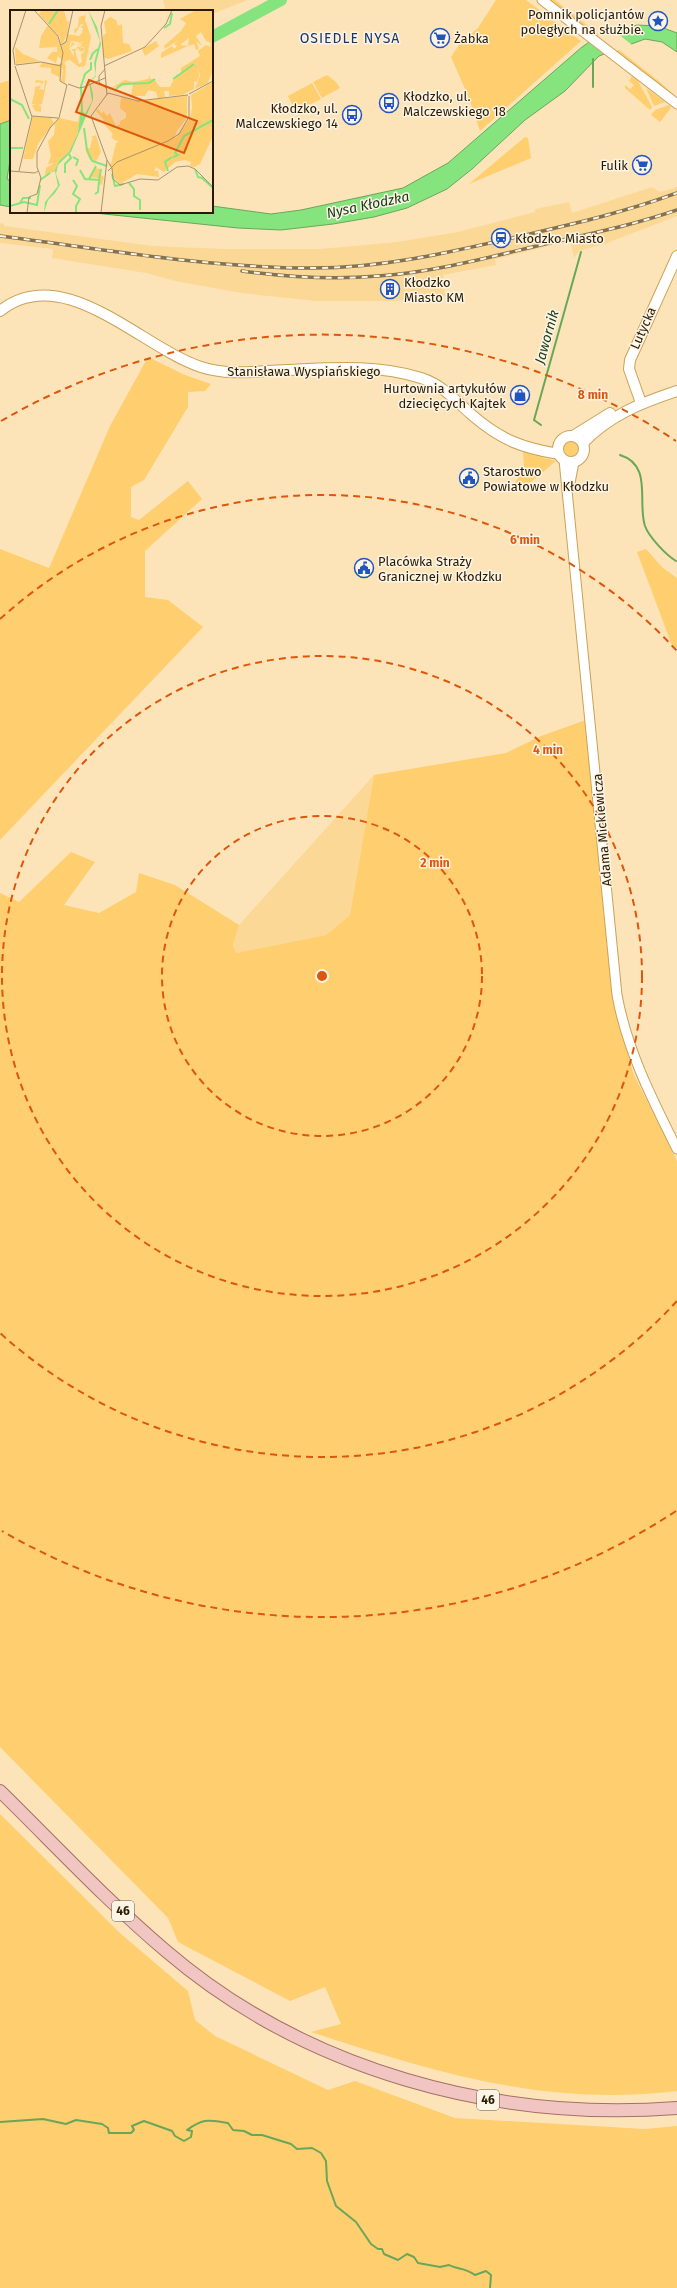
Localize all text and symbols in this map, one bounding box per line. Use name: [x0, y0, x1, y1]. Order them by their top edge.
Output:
place label: Pomnik policjantów poległych na służbie.: [521, 7, 645, 37]
inset map: [10, 10, 213, 213]
place icon: Pomnik policjantów poległych na służbie.: [647, 10, 669, 32]
supermarket icon: Żabka: [429, 27, 451, 49]
district label: OSIEDLE NYSA: [300, 30, 400, 47]
place label: Żabka: [454, 31, 489, 46]
place label: Kłodzko, ul. Malczewskiego 18: [403, 89, 506, 119]
bus stop icon: Kłodzko, ul. Malczewskiego 18: [378, 92, 400, 114]
place label: Kłodzko, ul. Malczewskiego 14: [235, 101, 338, 131]
bus stop icon: Kłodzko, ul. Malczewskiego 14: [341, 104, 363, 126]
supermarket icon: Fulik: [631, 154, 653, 176]
place label: Fulik: [600, 158, 628, 173]
water label: Nysa Kłodzka: [325, 188, 411, 222]
station icon: Kłodzko Miasto: [490, 227, 512, 249]
place label: Kłodzko Miasto: [515, 231, 604, 246]
place label: Kłodzko Miasto KM: [404, 275, 464, 305]
building icon: Kłodzko Miasto KM: [379, 278, 401, 300]
street label: Lutycka: [627, 305, 659, 351]
water label: Jawornik: [531, 308, 563, 367]
street label: Stanisława Wyspiańskiego: [227, 364, 381, 379]
place label: Hurtownia artykułów dziecięcych Kajtek: [383, 381, 507, 411]
shop icon: Hurtownia artykułów dziecięcych Kajtek: [509, 384, 531, 406]
text: 8 min: [578, 388, 608, 402]
place label: Starostwo Powiatowe w Kłodzku: [483, 464, 609, 494]
public building icon: Starostwo Powiatowe w Kłodzku: [458, 467, 480, 489]
text: 6 min: [510, 533, 540, 547]
place label: Placówka Straży Granicznej w Kłodzku: [378, 554, 502, 584]
public building icon: Placówka Straży Granicznej w Kłodzku: [353, 557, 375, 579]
text: 4 min: [533, 743, 563, 757]
street label: Adama Mickiewicza: [590, 773, 614, 887]
text: 2 min: [420, 856, 450, 870]
centre of rings: [315, 969, 329, 983]
road number: 46: [112, 1901, 134, 1921]
road number: 46: [477, 2090, 499, 2110]

